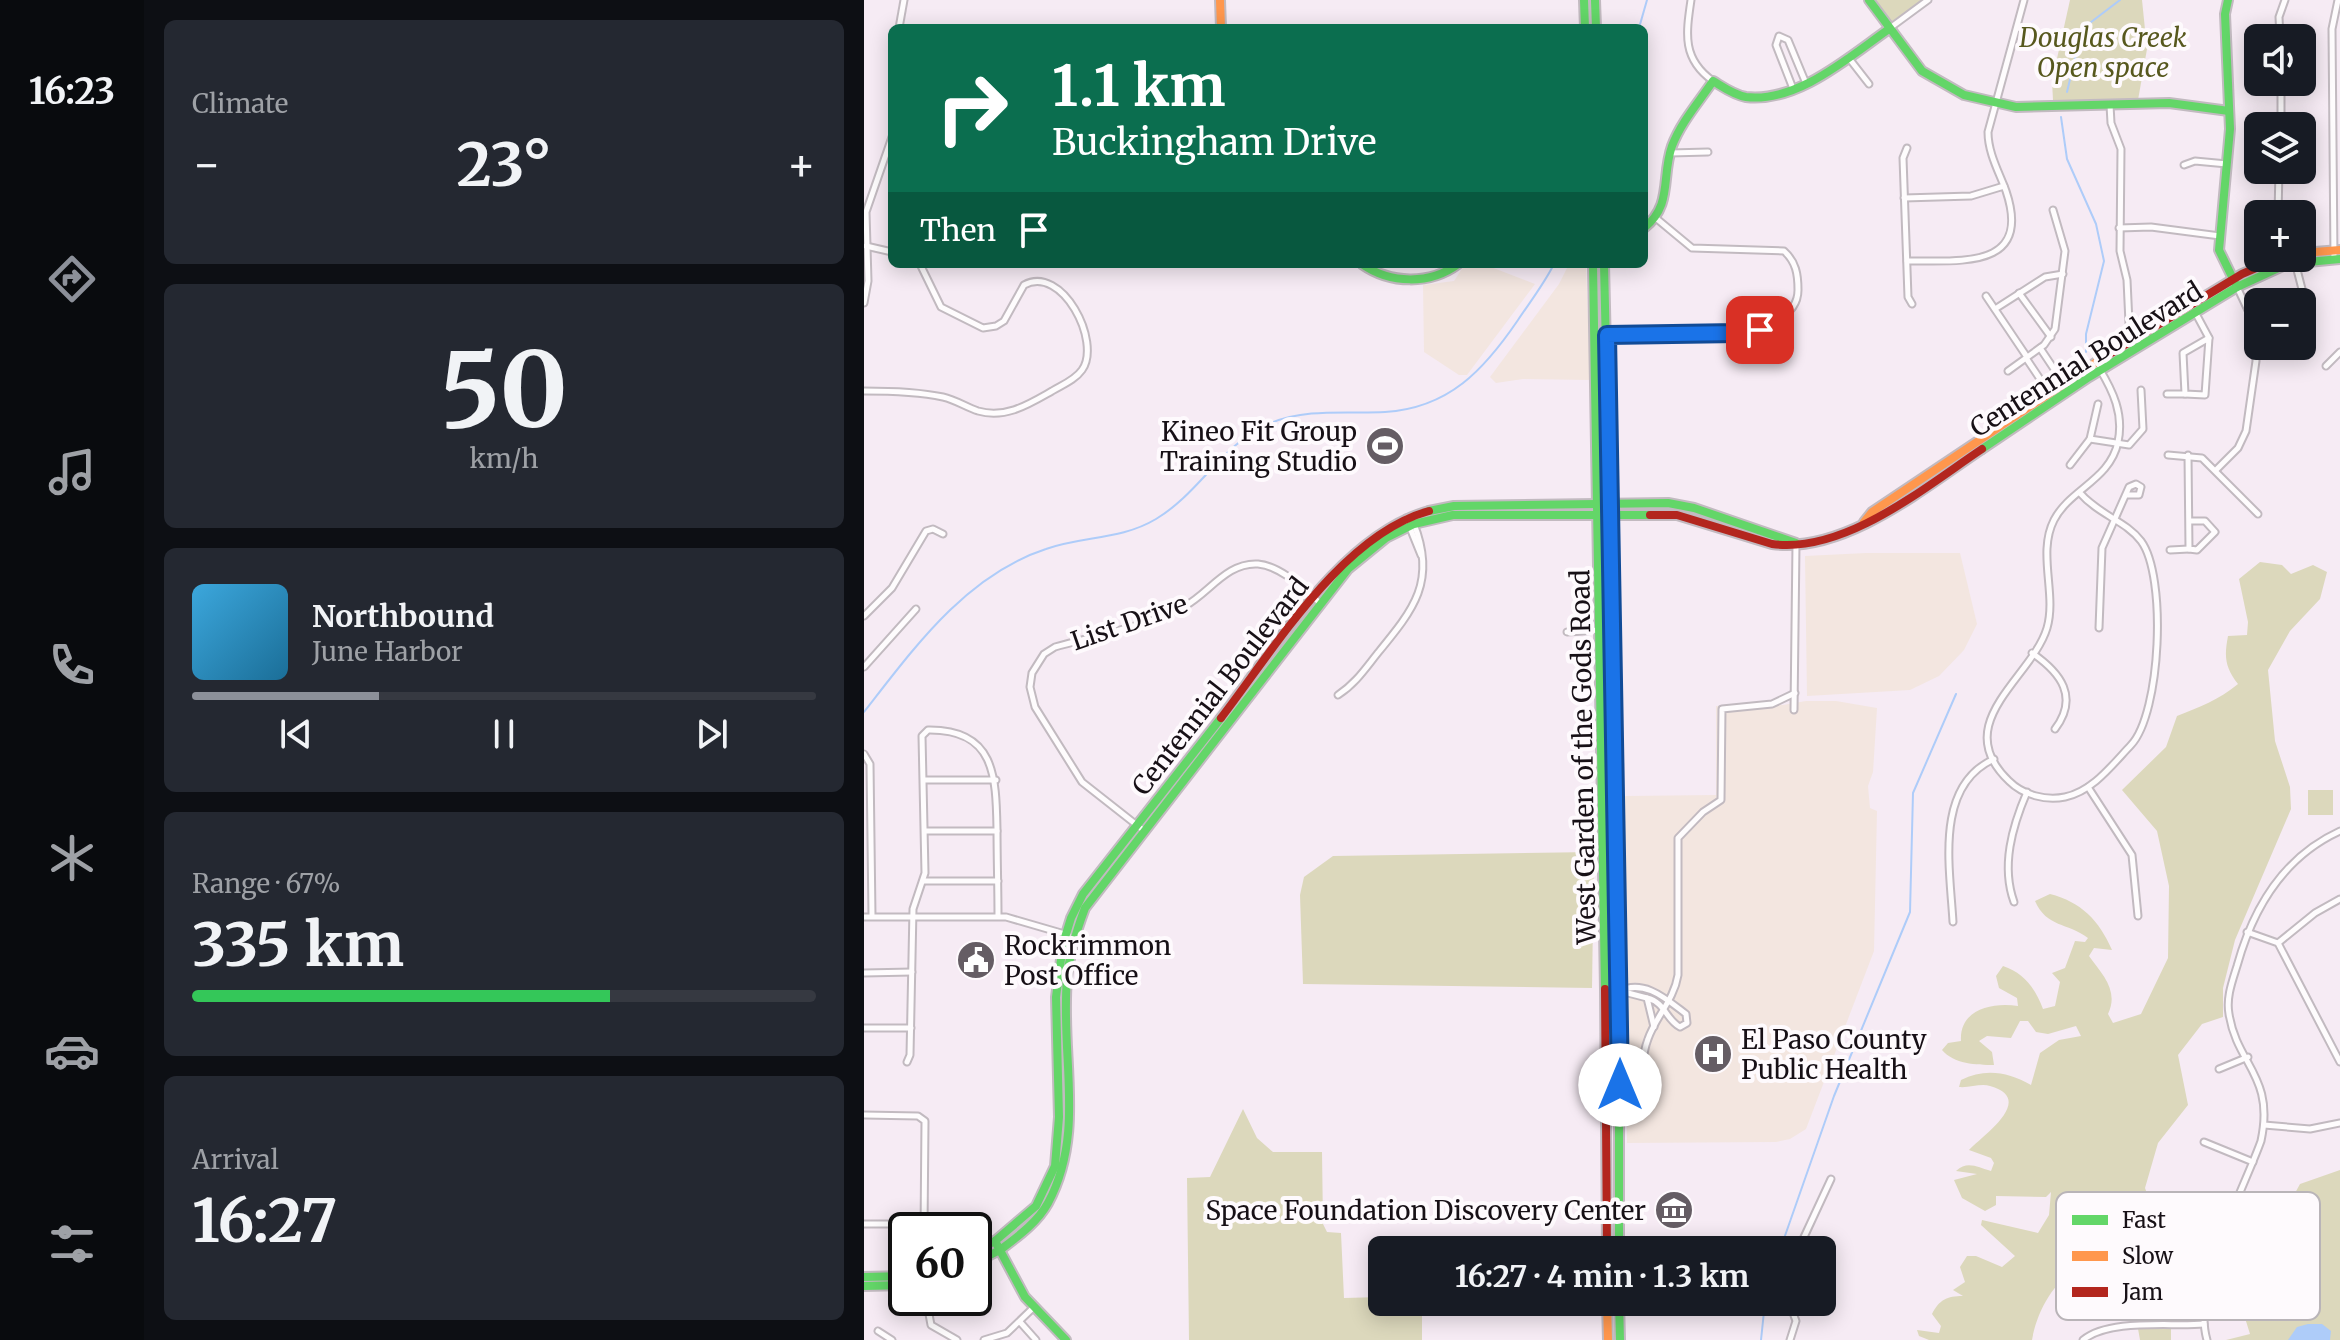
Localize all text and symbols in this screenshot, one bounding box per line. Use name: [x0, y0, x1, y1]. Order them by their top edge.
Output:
park label: Douglas Creek Open space: [2018, 21, 2187, 84]
map controls: [2244, 24, 2316, 360]
button: sound: [2244, 24, 2316, 96]
text: 1.1 km: [1052, 51, 1226, 121]
icon: right: [920, 56, 1024, 160]
text: 16:23: [29, 69, 115, 114]
text: Climate: [192, 87, 288, 120]
button: layers: [2244, 112, 2316, 184]
text: Buckingham Drive: [1052, 120, 1377, 165]
text: 23°: [456, 127, 552, 202]
text: −: [192, 137, 221, 192]
text: +: [787, 137, 816, 192]
button: +: [2244, 200, 2316, 272]
icon: arrive: [1012, 208, 1056, 252]
text: Then: [920, 211, 996, 249]
icon: directions: [44, 251, 100, 307]
street label: Centennial Boulevard: [1964, 274, 2209, 444]
button: −: [2244, 288, 2316, 360]
pin: [1726, 296, 1794, 364]
icon: arrive: [1738, 308, 1782, 352]
text: 50: [440, 325, 568, 455]
place label: Kineo Fit Group Training Studio: [1160, 415, 1357, 478]
sports icon: Kineo Fit Group Training Studio: [1364, 425, 1406, 467]
text: km/h: [470, 442, 538, 475]
icon: music: [44, 444, 100, 500]
street label: West Garden of the Gods Road: [1563, 569, 1603, 946]
street label: Centennial Boulevard: [1125, 570, 1316, 802]
street label: List Drive: [1066, 587, 1192, 657]
text: Northbound: [312, 597, 494, 635]
text: June Harbor: [312, 635, 463, 668]
icon: phone: [44, 637, 100, 693]
icon: previous: [274, 712, 318, 756]
icon: pause: [482, 712, 526, 756]
icon: next: [690, 712, 734, 756]
icon: climate: [44, 830, 100, 886]
text: Range · 67%: [192, 867, 340, 900]
text: 335 km: [192, 907, 404, 982]
place label: Rockrimmon Post Office: [1004, 929, 1171, 992]
public building icon: Rockrimmon Post Office: [955, 939, 997, 981]
icon: car: [44, 1023, 100, 1079]
place label: El Paso County Public Health: [1741, 1023, 1928, 1086]
hospital icon: El Paso County Public Health: [1692, 1033, 1734, 1075]
position arrow: [1578, 1043, 1662, 1127]
text: Arrival: [192, 1143, 279, 1176]
text: 16:27: [192, 1183, 337, 1258]
museum icon: Space Foundation Discovery Center: [1653, 1189, 1695, 1231]
legend: [2056, 1192, 2320, 1320]
place label: Space Foundation Discovery Center: [1205, 1194, 1646, 1227]
text: Fast: [2122, 1206, 2166, 1234]
speed limit sign: 60: [888, 1212, 992, 1316]
icon: filters: [44, 1216, 100, 1272]
text: Slow: [2122, 1242, 2173, 1270]
text: 16:27 · 4 min · 1.3 km: [1455, 1257, 1749, 1295]
text: Jam: [2121, 1278, 2163, 1306]

